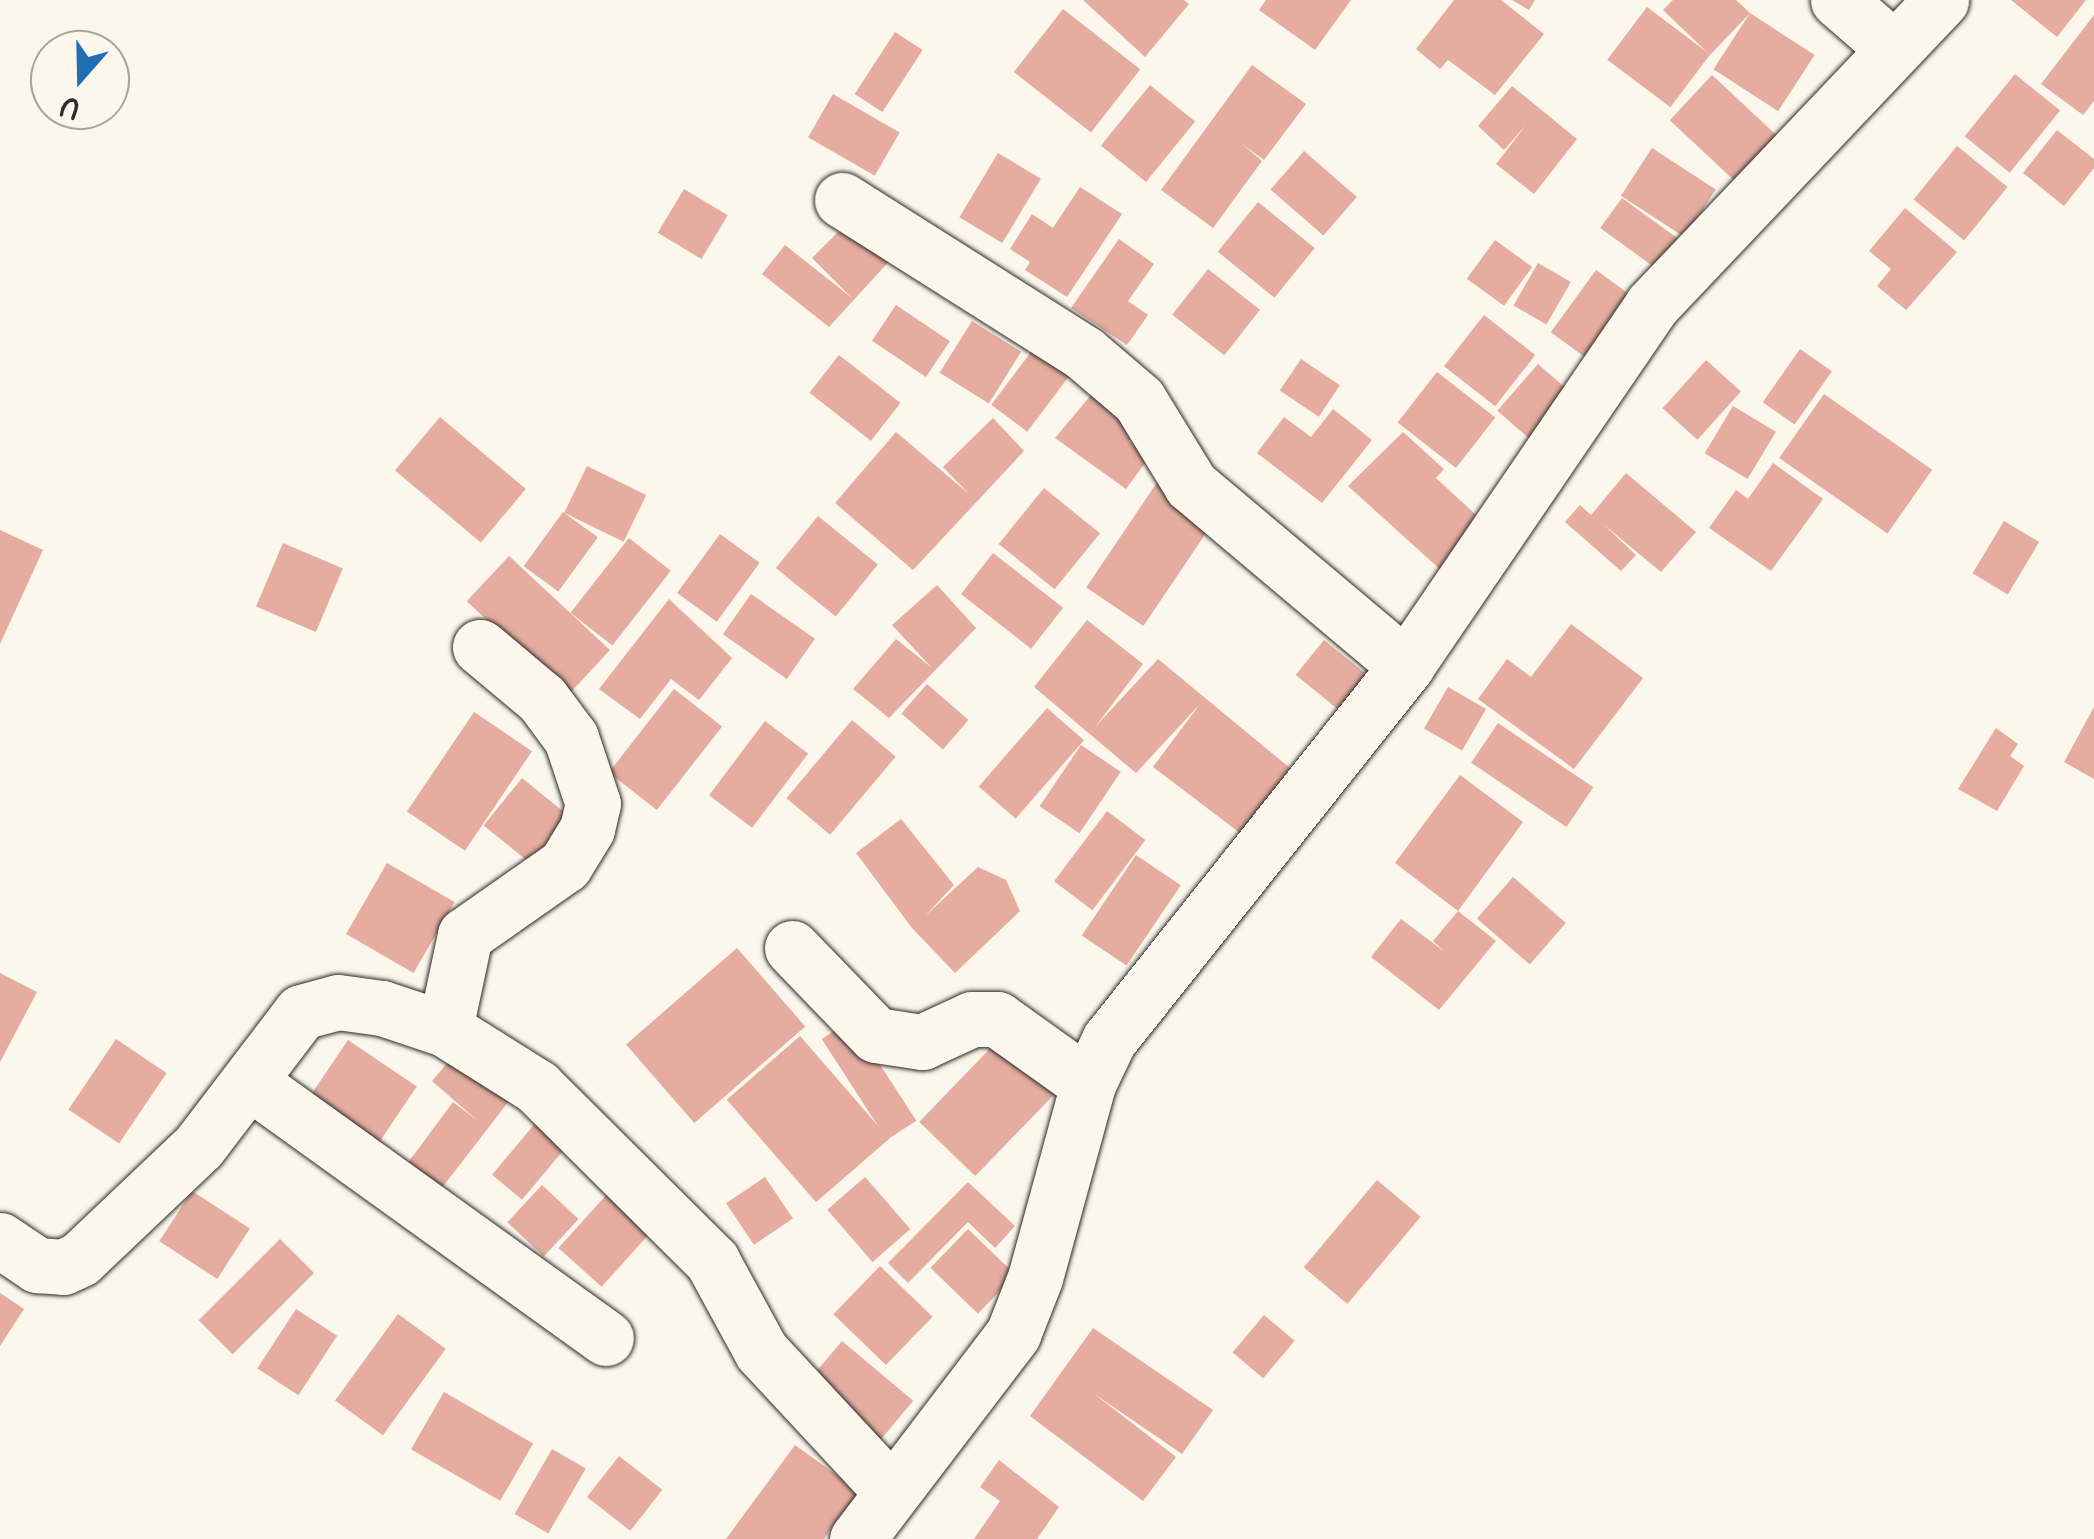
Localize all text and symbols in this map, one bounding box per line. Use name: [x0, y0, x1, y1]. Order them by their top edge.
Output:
north arrow: [30, 30, 130, 130]
text: U: [56, 87, 85, 126]

